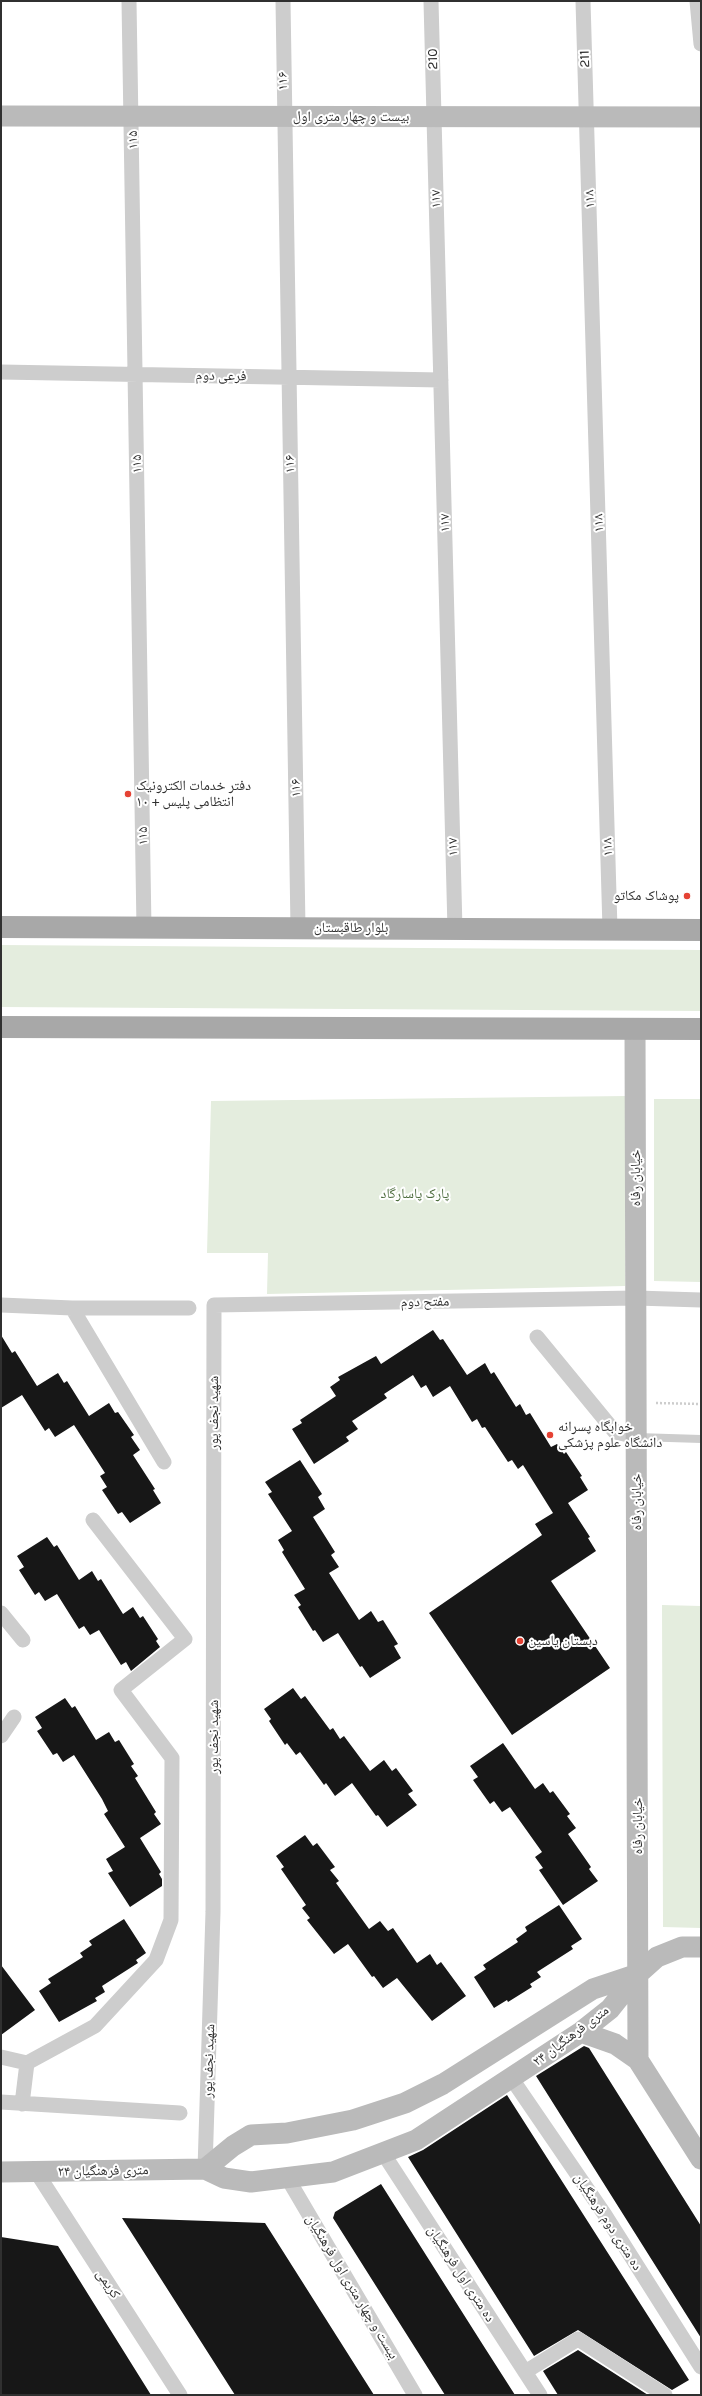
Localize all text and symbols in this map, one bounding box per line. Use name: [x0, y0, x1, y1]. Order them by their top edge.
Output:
street label: 210: [424, 48, 442, 70]
street label: 211: [576, 50, 594, 68]
street label: ۱۱۶: [275, 72, 291, 90]
street label: بیست و چهار متری اول: [293, 109, 409, 125]
street label: ۱۱۵: [124, 130, 142, 150]
street label: ۱۱۷: [427, 189, 445, 209]
street label: ۱۱۸: [581, 189, 599, 209]
street label: فرعی دوم: [195, 367, 247, 385]
street label: ۱۱۵: [128, 454, 146, 474]
street label: ۱۱۶: [281, 454, 299, 474]
street label: ۱۱۷: [436, 513, 454, 533]
street label: ۱۱۸: [590, 513, 608, 533]
place label: دفتر خدمات الکترونیک انتظامی پلیس + ۱۰: [136, 778, 251, 810]
street label: ۱۱۶: [287, 778, 305, 798]
marker: دفتر خدمات الکترونیک انتظامی پلیس + ۱۰: [123, 789, 133, 799]
street label: ۱۱۵: [134, 826, 152, 846]
street label: ۱۱۷: [444, 837, 462, 857]
street label: ۱۱۸: [599, 837, 617, 857]
place label: پوشاک مکاتو: [614, 888, 679, 904]
marker: پوشاک مکاتو: [682, 891, 692, 901]
street label: بلوار طاقبستان: [314, 920, 388, 936]
street label: خیابان رفاه: [628, 1150, 644, 1206]
park label: پارک پاسارگاد: [381, 1186, 449, 1202]
street label: مفتح دوم: [401, 1293, 449, 1311]
street label: شهید نجف پور: [206, 1376, 222, 1450]
place label: خوابگاه پسرانه دانشگاه علوم پزشکی: [558, 1419, 662, 1452]
marker: خوابگاه پسرانه دانشگاه علوم پزشکی: [545, 1430, 555, 1440]
street label: خیابان رفاه: [629, 1474, 645, 1530]
place label: دبستان یاسین: [528, 1633, 598, 1649]
marker: دبستان یاسین: [515, 1636, 525, 1646]
street label: شهید نجف پور: [206, 1700, 222, 1774]
street label: خیابان رفاه: [630, 1798, 646, 1854]
street label: ۲۴ متری فرهنگیان: [530, 2002, 612, 2070]
street label: شهید نجف پور: [199, 2024, 219, 2098]
street label: ۲۴ متری فرهنگیان: [57, 2162, 149, 2180]
street label: ده متری دوم فرهنگیان: [570, 2170, 646, 2274]
street label: بیست و چهار متری اول فرهنگیان: [302, 2212, 402, 2362]
street label: ده متری اول فرهنگیان: [424, 2223, 498, 2325]
street label: کریمی: [92, 2266, 124, 2302]

